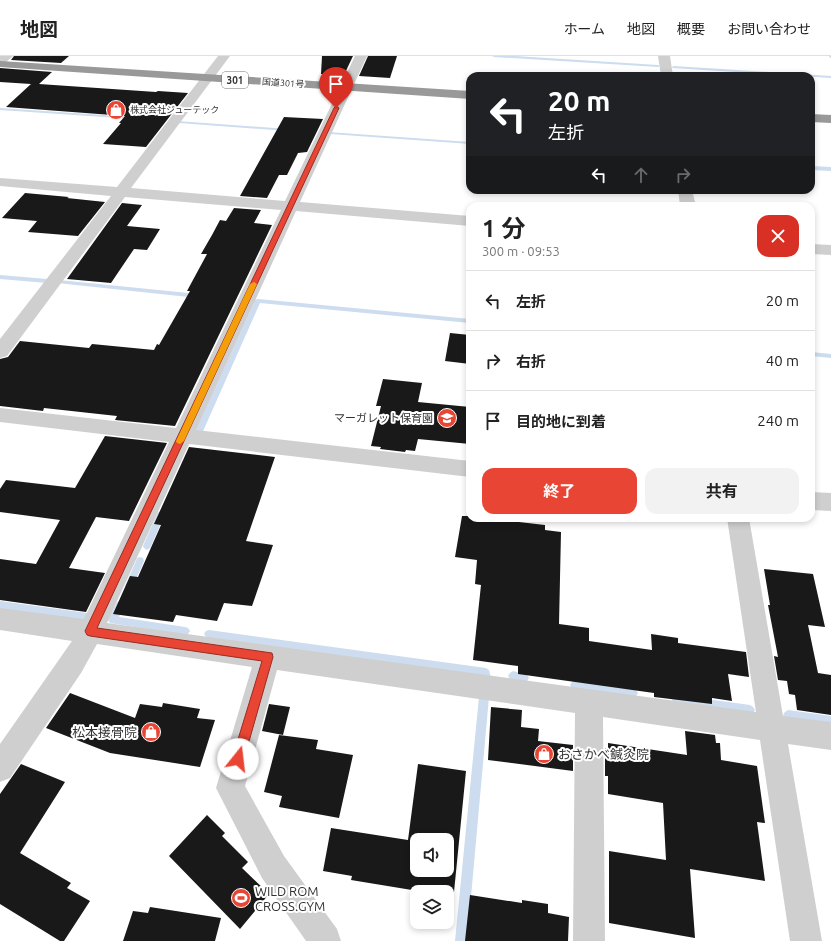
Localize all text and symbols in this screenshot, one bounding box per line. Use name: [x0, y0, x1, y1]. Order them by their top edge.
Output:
text: 地図: [20, 18, 58, 40]
text: ホーム: [563, 21, 605, 37]
text: 地図: [627, 21, 655, 37]
text: 概要: [677, 21, 705, 37]
text: お問い合わせ: [727, 21, 811, 37]
pin: [319, 67, 353, 108]
road number: 301: [222, 72, 248, 88]
icon: arrive: [325, 73, 347, 95]
street label: 国道301号: [262, 77, 304, 89]
text: 20 m: [548, 85, 610, 116]
icon: left: [482, 88, 534, 140]
shop icon: 株式会社ジューテック: [105, 99, 127, 121]
place label: 株式会社ジューテック: [130, 105, 219, 115]
text: 左折: [548, 122, 584, 142]
icon: left: [588, 164, 610, 186]
icon: ahead: [630, 164, 652, 186]
icon: right: [672, 164, 694, 186]
text: 1 分: [482, 215, 525, 242]
button: close: [757, 215, 799, 257]
text: 300 m · 09:53: [482, 244, 560, 258]
icon: left: [482, 290, 504, 312]
text: 20 m: [766, 292, 799, 309]
text: 左折: [516, 293, 546, 310]
icon: right: [482, 350, 504, 372]
text: 40 m: [766, 352, 799, 369]
text: 右折: [516, 353, 546, 370]
school or university icon: マーガレット保育園: [436, 407, 458, 429]
icon: arrive: [482, 410, 504, 432]
place label: マーガレット保育園: [334, 412, 433, 424]
text: 240 m: [757, 412, 799, 429]
text: 目的地に到着: [516, 413, 606, 430]
button: 終了: [482, 468, 637, 514]
button: 共有: [645, 468, 799, 514]
shop icon: 松本接骨院: [140, 721, 162, 743]
place label: 松本接骨院: [72, 725, 137, 739]
position arrow: [217, 738, 259, 780]
shop icon: おさかべ鍼灸院: [533, 743, 555, 765]
place label: おさかべ鍼灸院: [558, 747, 649, 761]
map controls: [410, 833, 454, 929]
button: sound: [410, 833, 454, 877]
place label: WILD ROM CROSS.GYM: [255, 884, 325, 913]
button: layers: [410, 885, 454, 929]
sports icon: WILD ROM CROSS.GYM: [230, 887, 252, 909]

